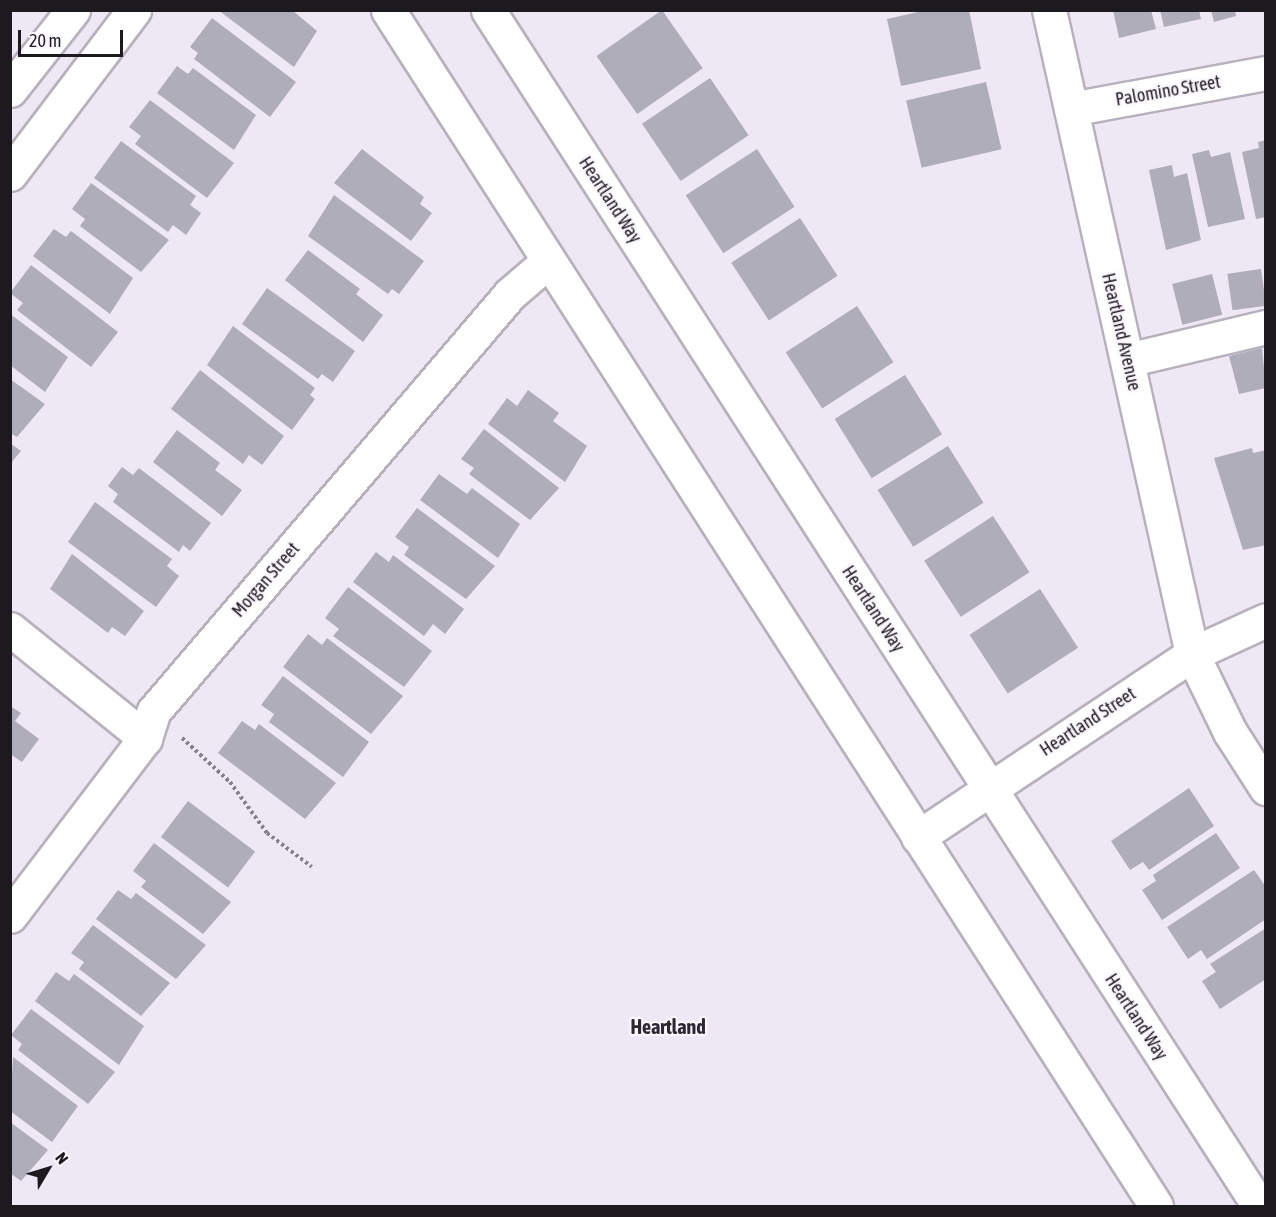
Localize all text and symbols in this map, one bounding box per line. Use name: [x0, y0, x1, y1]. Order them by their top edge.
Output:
scale bar: [21, 18, 126, 56]
text: 20 m: [29, 30, 61, 51]
street label: Palomino Street: [1114, 71, 1222, 111]
street label: Heartland Way: [574, 153, 646, 247]
street label: Heartland Avenue: [1097, 271, 1145, 393]
street label: Morgan Street: [228, 538, 304, 622]
street label: Heartland Way: [837, 562, 909, 656]
street label: Heartland Street: [1036, 683, 1140, 761]
street label: Heartland Way: [1100, 970, 1172, 1064]
district label: Heartland: [630, 1014, 706, 1038]
north arrow: [18, 1139, 78, 1199]
text: N: [52, 1149, 72, 1167]

